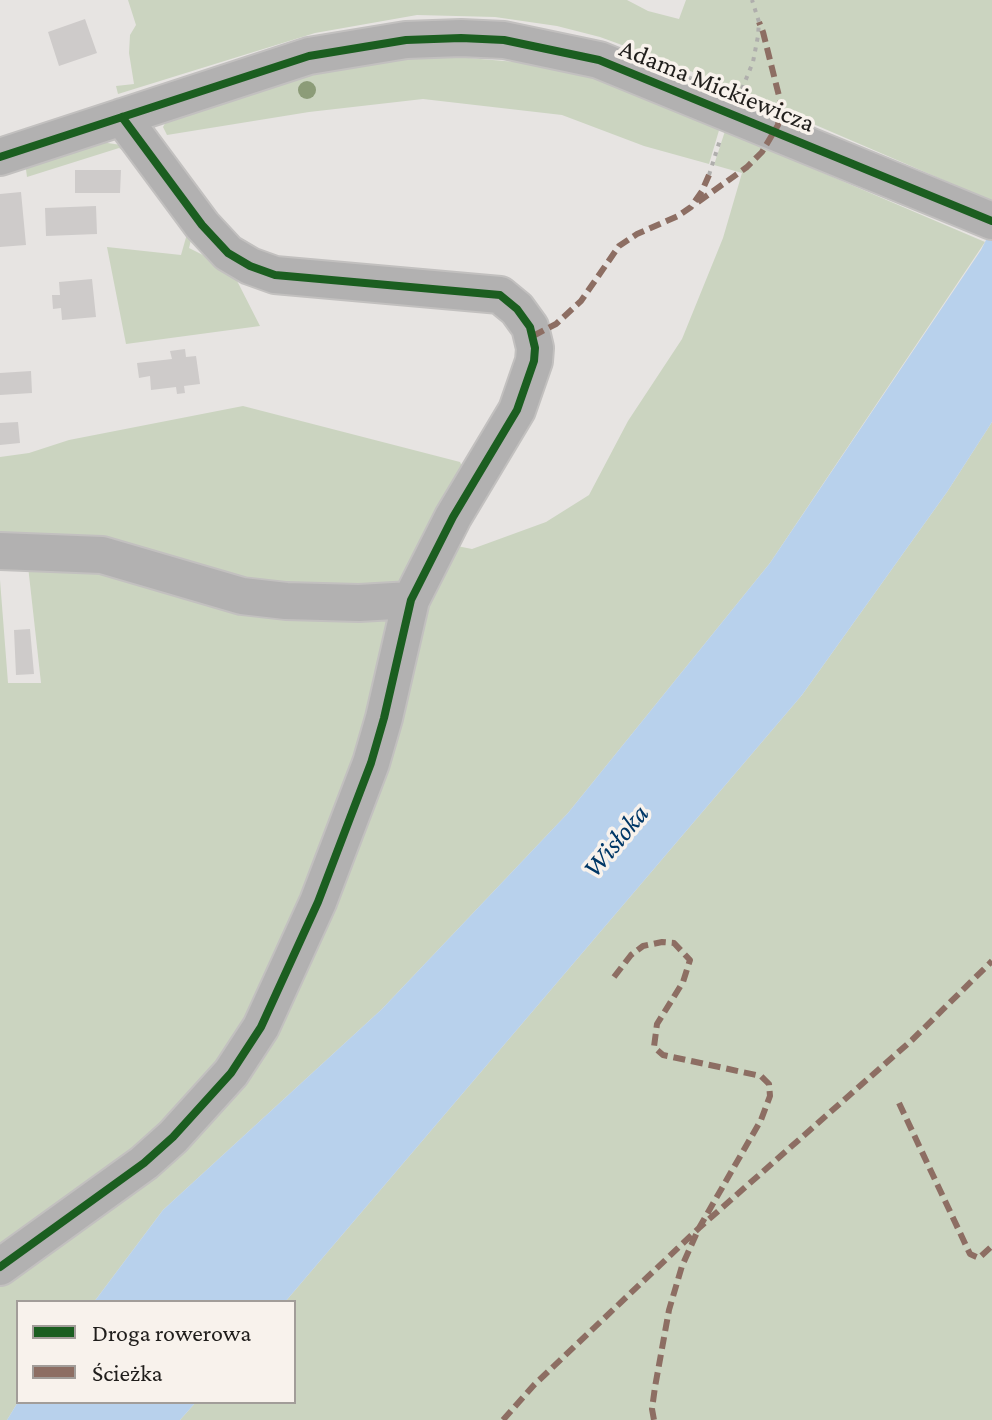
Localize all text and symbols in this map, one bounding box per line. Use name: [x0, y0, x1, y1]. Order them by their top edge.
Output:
street label: Adama Mickiewicza: [615, 33, 819, 139]
water label: Wisłoka: [576, 797, 656, 885]
legend: [16, 1300, 296, 1404]
text: Droga rowerowa: [92, 1319, 251, 1346]
text: Ścieżka: [92, 1359, 163, 1386]

